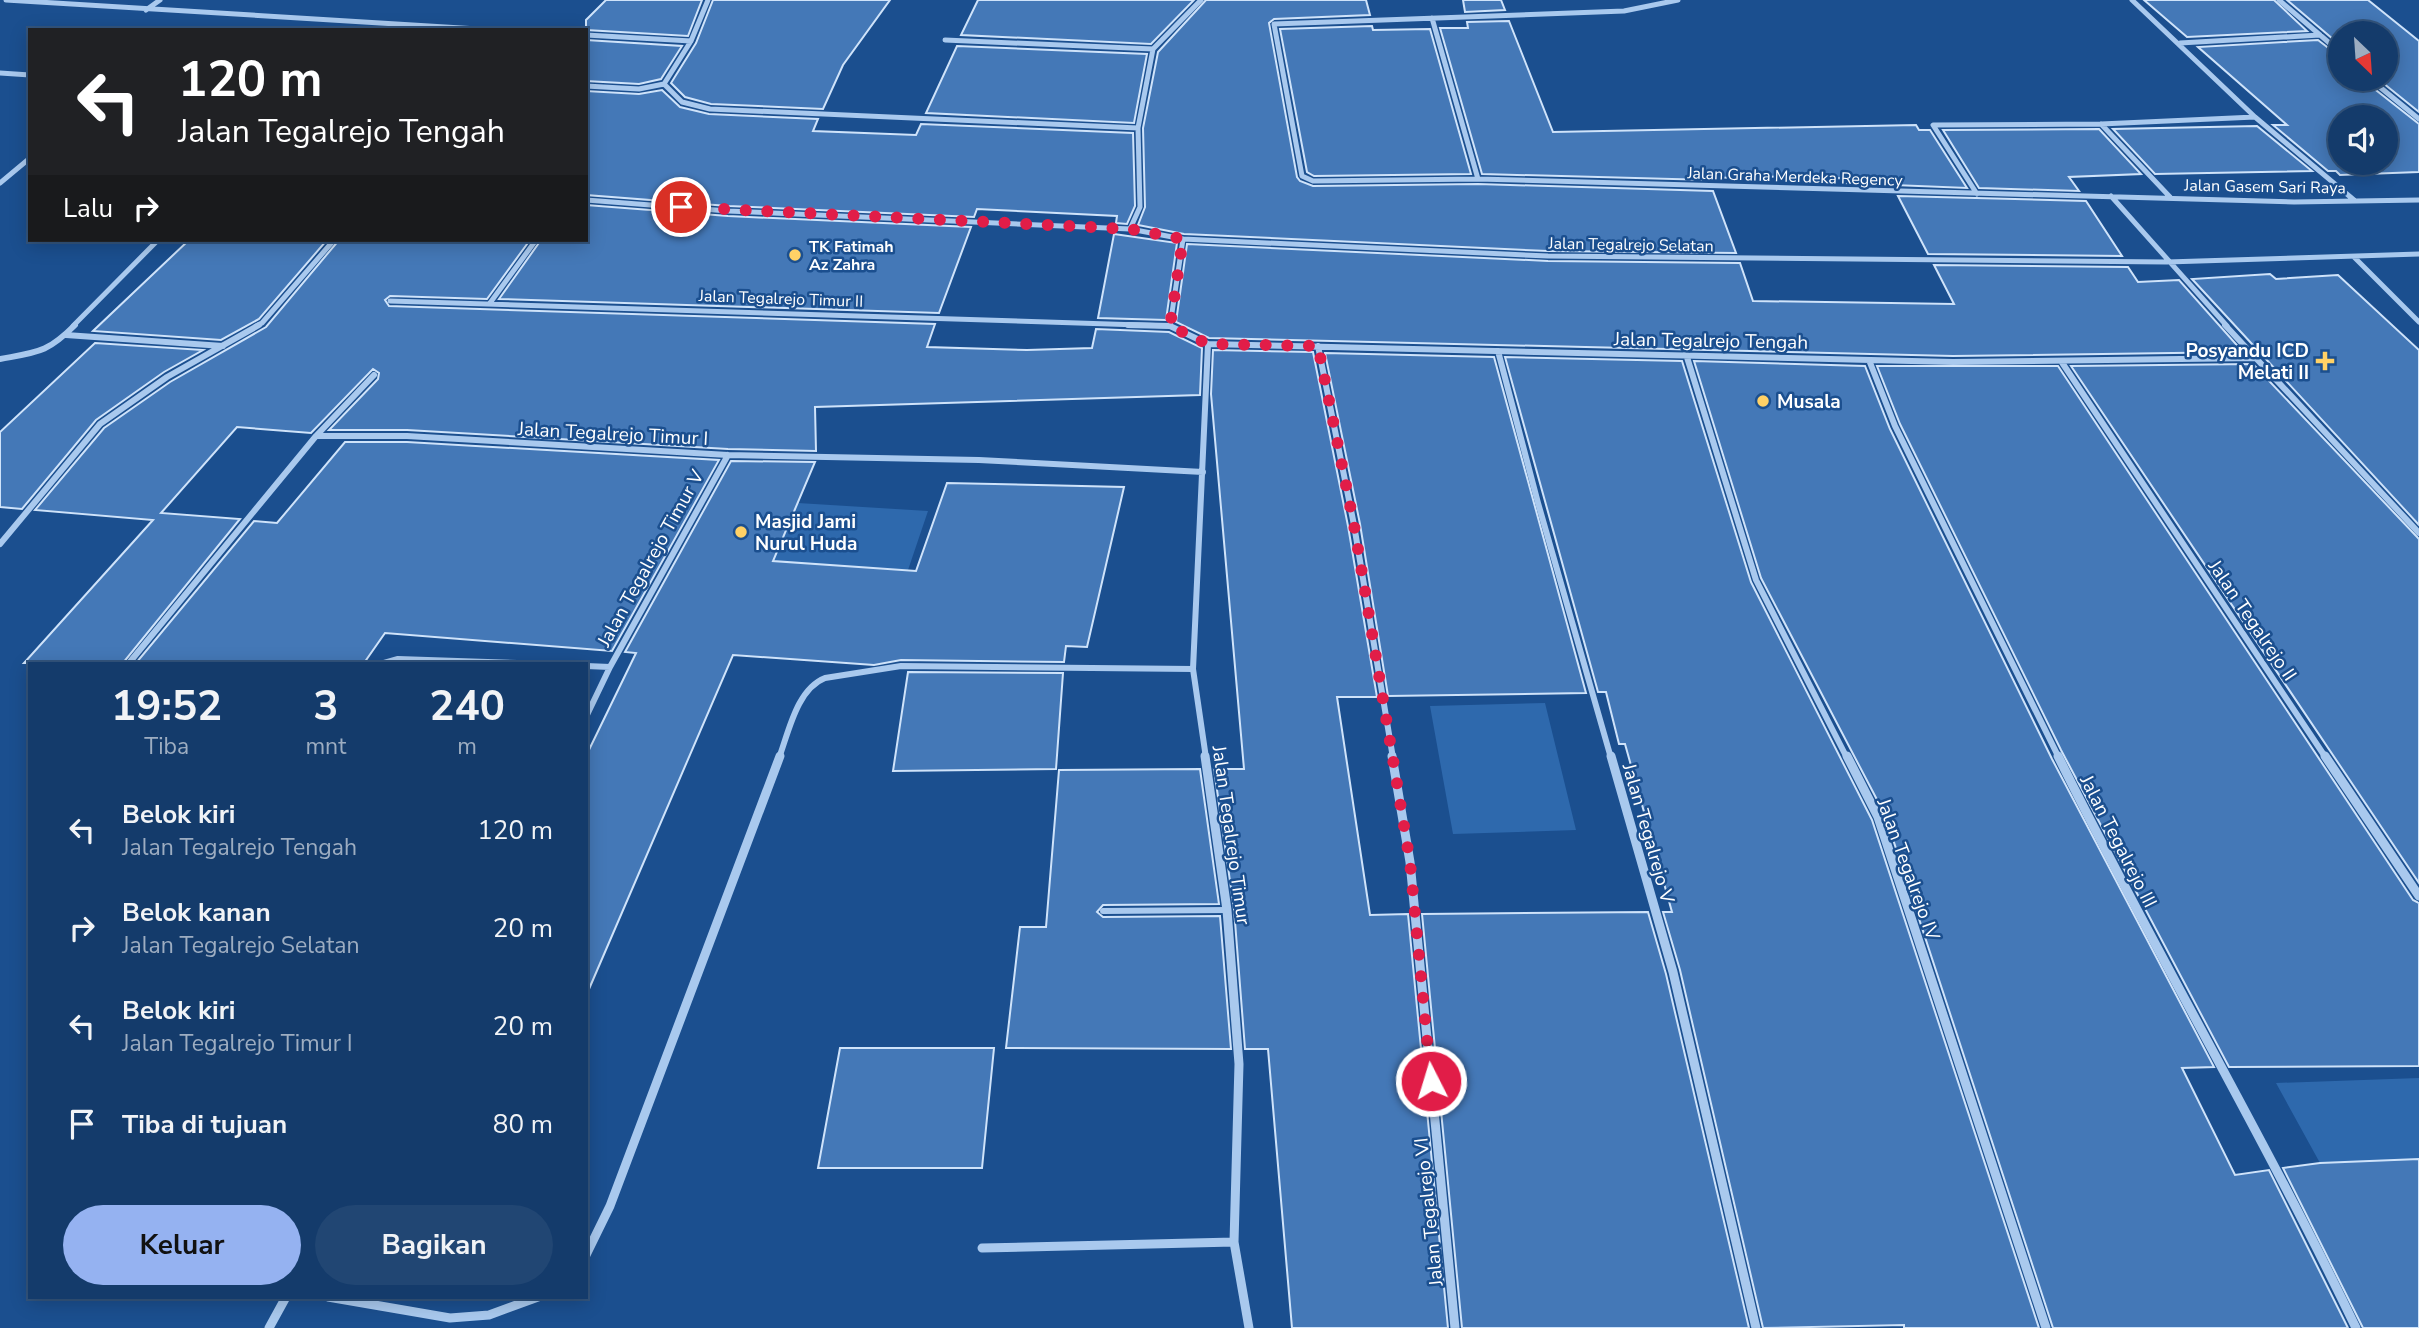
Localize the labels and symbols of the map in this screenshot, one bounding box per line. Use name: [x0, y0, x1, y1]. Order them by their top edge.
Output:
north arrow: [2328, 21, 2398, 91]
street label: Jalan Graha Merdeka Regency: [1686, 162, 1904, 192]
street label: Jalan Gasem Sari Raya: [2183, 175, 2346, 199]
pin: [651, 177, 711, 237]
street label: Jalan Tegalrejo Selatan: [1547, 233, 1714, 257]
place label: TK Fatimah Az Zahra: [809, 236, 894, 276]
marker: TK Fatimah Az Zahra: [787, 247, 803, 263]
street label: Jalan Tegalrejo Timur II: [697, 285, 864, 313]
street label: Jalan Tegalrejo Tengah: [1613, 326, 1808, 356]
place label: Posyandu ICD Melati II: [2185, 338, 2309, 386]
marker: Posyandu ICD Melati II: [2315, 351, 2335, 371]
place label: Musala: [1777, 389, 1841, 415]
marker: Musala: [1755, 393, 1771, 409]
street label: Jalan Tegalrejo Timur I: [516, 416, 709, 452]
street label: Jalan Tegalrejo Timur V: [591, 464, 711, 653]
place label: Masjid Jami Nurul Huda: [755, 509, 857, 557]
marker: Masjid Jami Nurul Huda: [733, 524, 749, 540]
street label: Jalan Tegalrejo II: [2201, 554, 2302, 686]
street label: Jalan Tegalrejo Timur: [1205, 743, 1256, 927]
street label: Jalan Tegalrejo V: [1615, 759, 1681, 907]
street label: Jalan Tegalrejo III: [2073, 770, 2163, 912]
street label: Jalan Tegalrejo IV: [1870, 794, 1946, 945]
position arrow: [1394, 1044, 1468, 1118]
street label: Jalan Tegalrejo VI: [1408, 1136, 1450, 1288]

